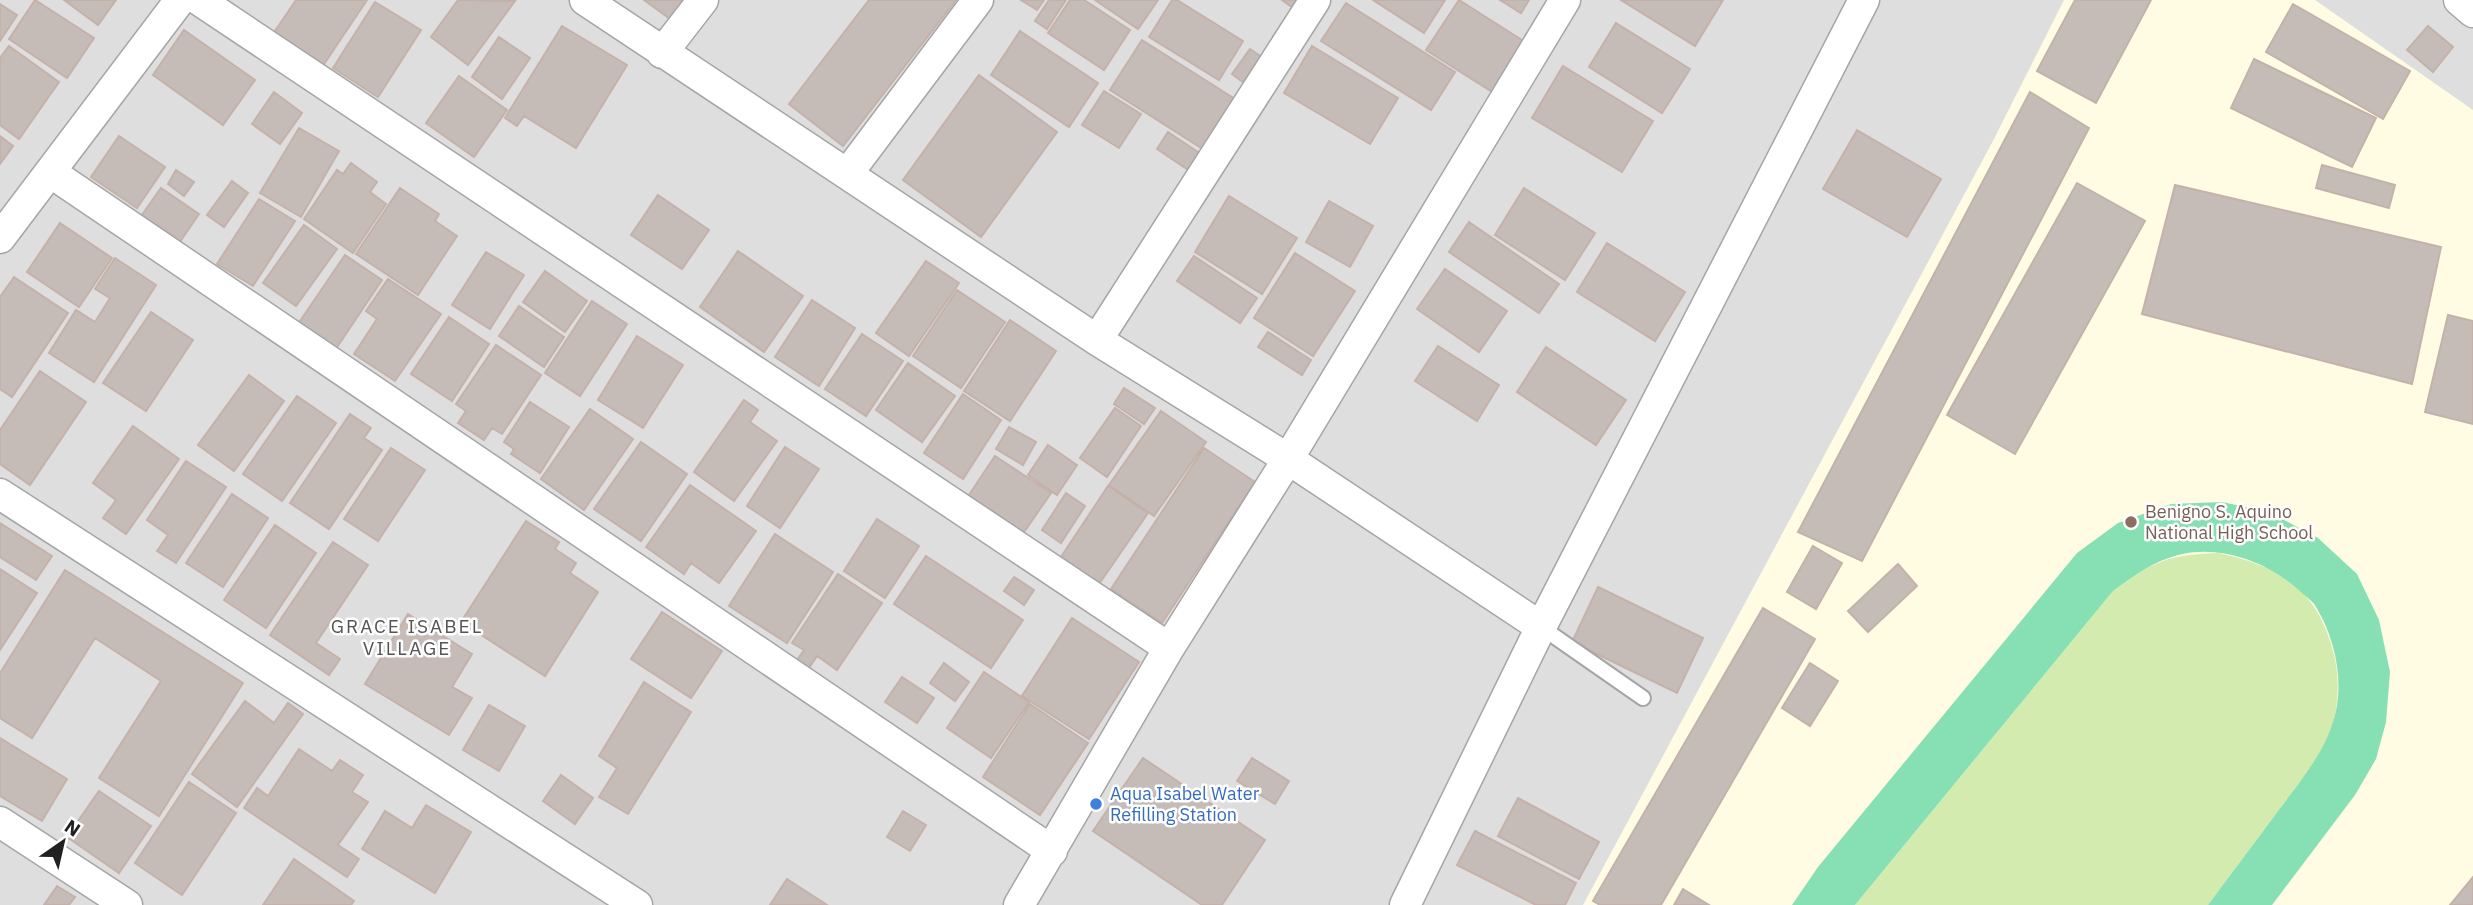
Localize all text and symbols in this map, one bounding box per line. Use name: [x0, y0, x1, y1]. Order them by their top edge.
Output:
place label: Benigno S. Aquino National High School: [2145, 500, 2313, 544]
marker: Benigno S. Aquino National High School: [2123, 514, 2139, 530]
district label: GRACE ISABEL VILLAGE: [331, 614, 483, 660]
place label: Aqua Isabel Water Refilling Station: [1110, 782, 1260, 826]
marker: Aqua Isabel Water Refilling Station: [1088, 796, 1104, 812]
north arrow: [28, 807, 98, 877]
text: N: [60, 814, 85, 842]

